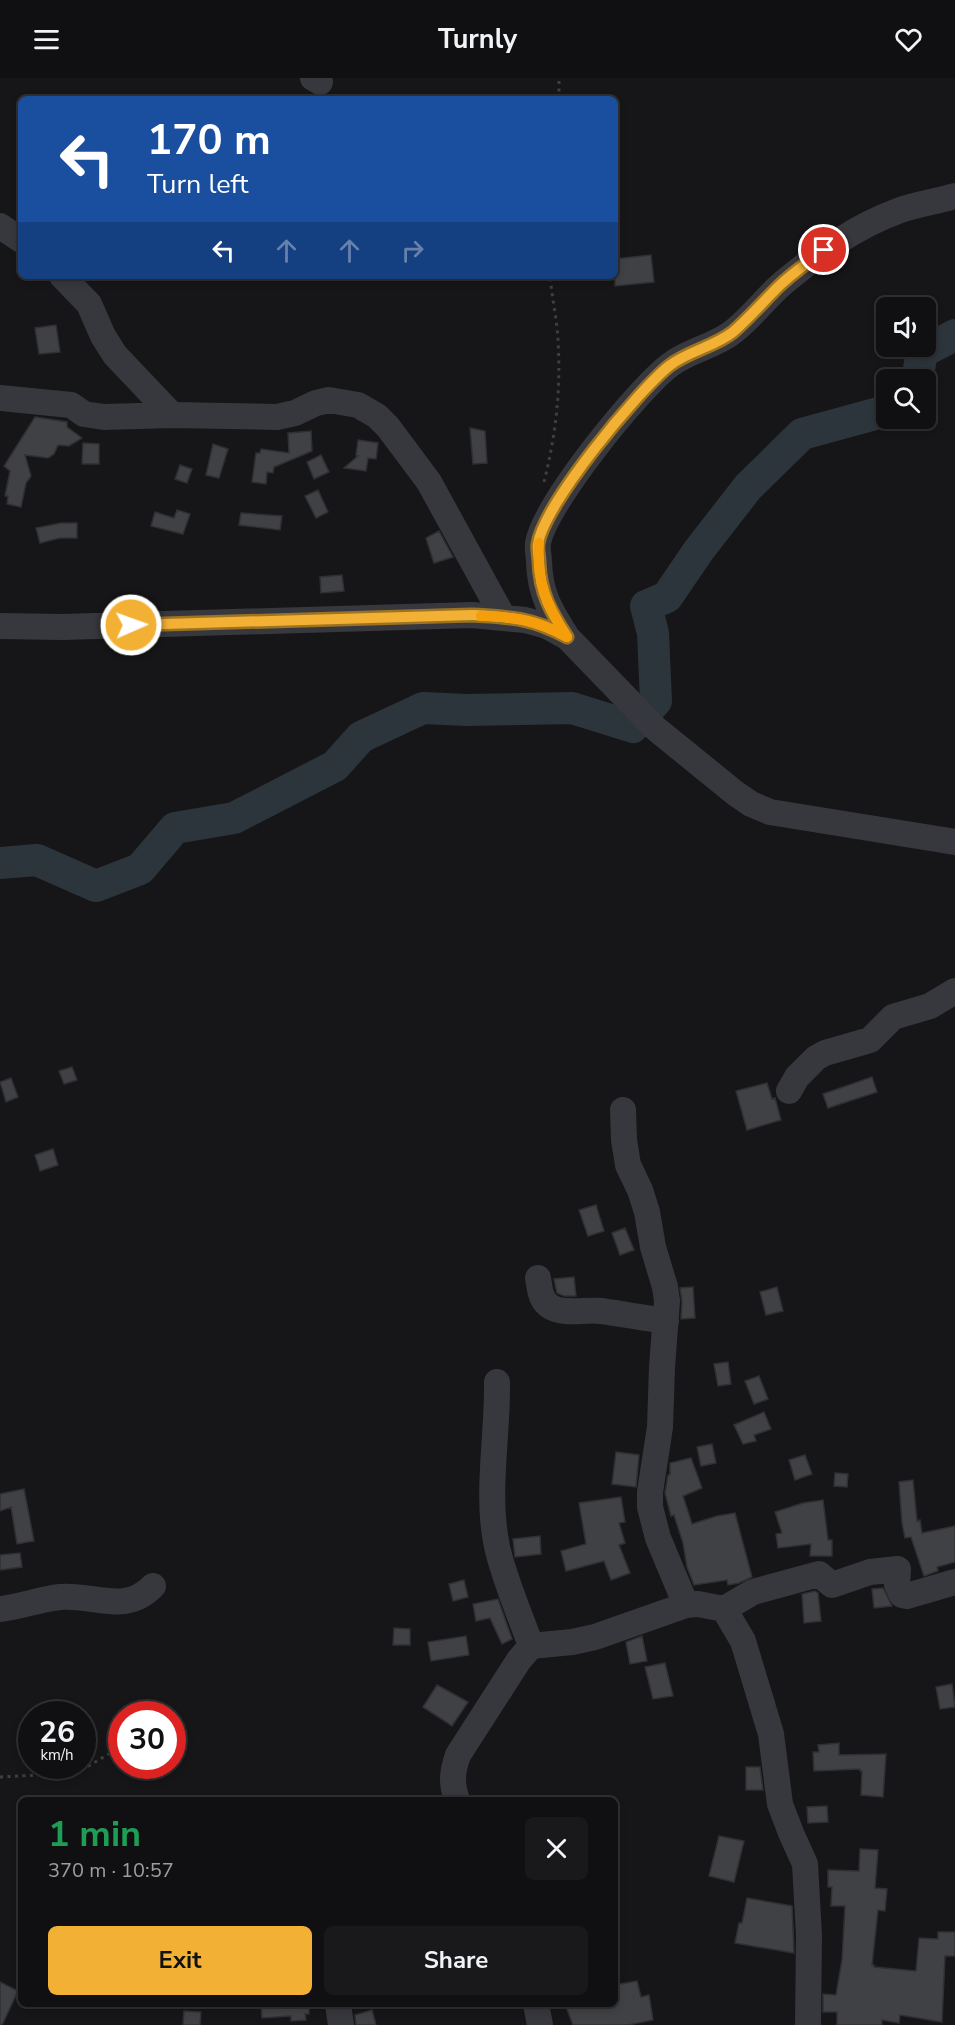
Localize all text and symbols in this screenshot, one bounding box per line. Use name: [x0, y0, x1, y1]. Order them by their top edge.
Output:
text: Turnly: [438, 21, 517, 58]
icon: menu: [30, 23, 63, 56]
icon: heart: [892, 23, 925, 56]
text: 170 m: [147, 112, 271, 169]
icon: left: [48, 120, 126, 198]
text: Turn left: [147, 166, 248, 203]
pin: [798, 224, 849, 275]
icon: arrive: [807, 233, 840, 266]
icon: left: [207, 234, 240, 267]
icon: ahead: [270, 234, 303, 267]
icon: ahead: [333, 234, 366, 267]
icon: right: [396, 234, 429, 267]
map controls: [876, 297, 936, 429]
button: sound: [876, 297, 936, 357]
button: search: [876, 369, 936, 429]
position arrow: [99, 593, 163, 657]
speed limit sign: 30: [108, 1701, 186, 1779]
text: 26: [39, 1712, 75, 1753]
text: km/h: [40, 1745, 74, 1765]
text: 1 min: [48, 1810, 141, 1859]
button: close: [525, 1817, 588, 1880]
text: 370 m · 10:57: [48, 1857, 174, 1884]
button: Exit: [48, 1926, 312, 1995]
button: Share: [324, 1926, 588, 1995]

